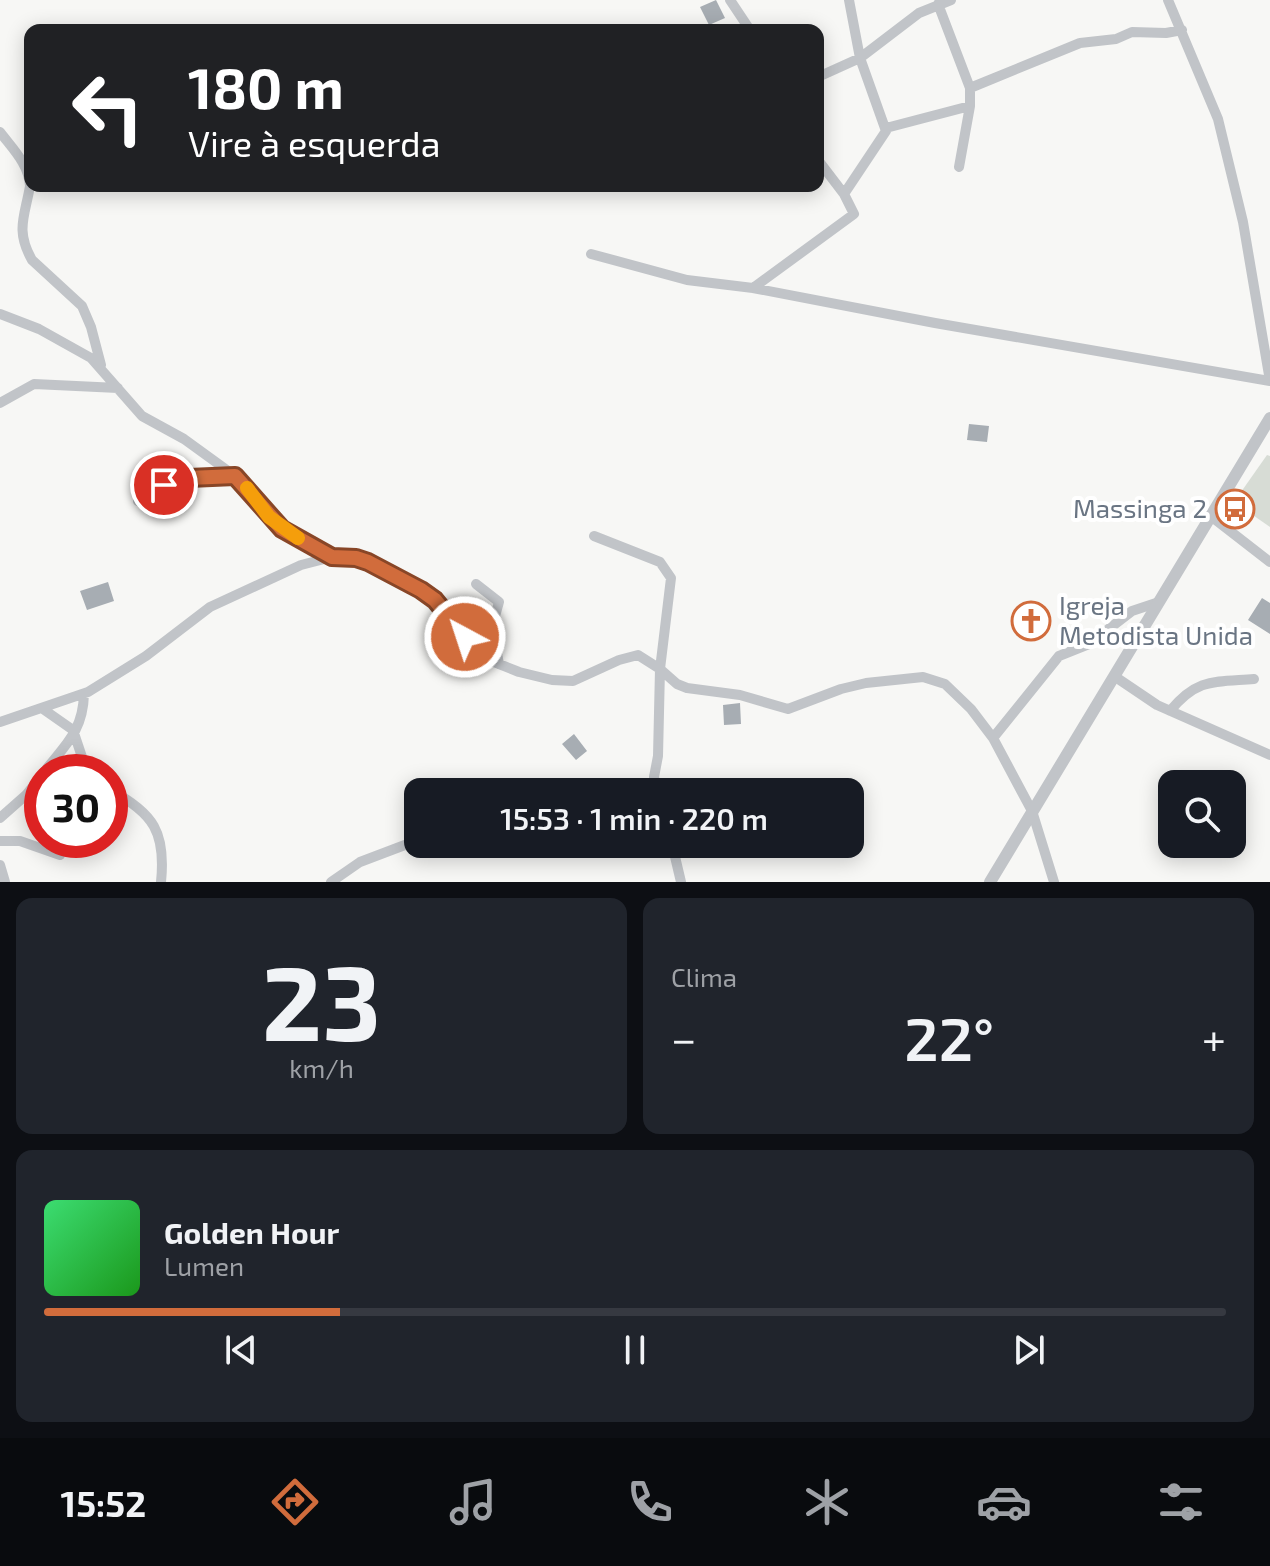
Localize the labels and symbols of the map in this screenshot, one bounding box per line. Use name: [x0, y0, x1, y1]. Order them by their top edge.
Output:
pin: [130, 451, 198, 519]
bus stop icon: Massinga 2: [1214, 488, 1256, 530]
place label: Massinga 2: [1073, 492, 1207, 523]
place label: Igreja Metodista Unida: [1059, 589, 1253, 650]
position arrow: [423, 595, 507, 679]
church icon: Igreja Metodista Unida: [1010, 600, 1052, 642]
speed limit sign: 30: [24, 754, 128, 858]

